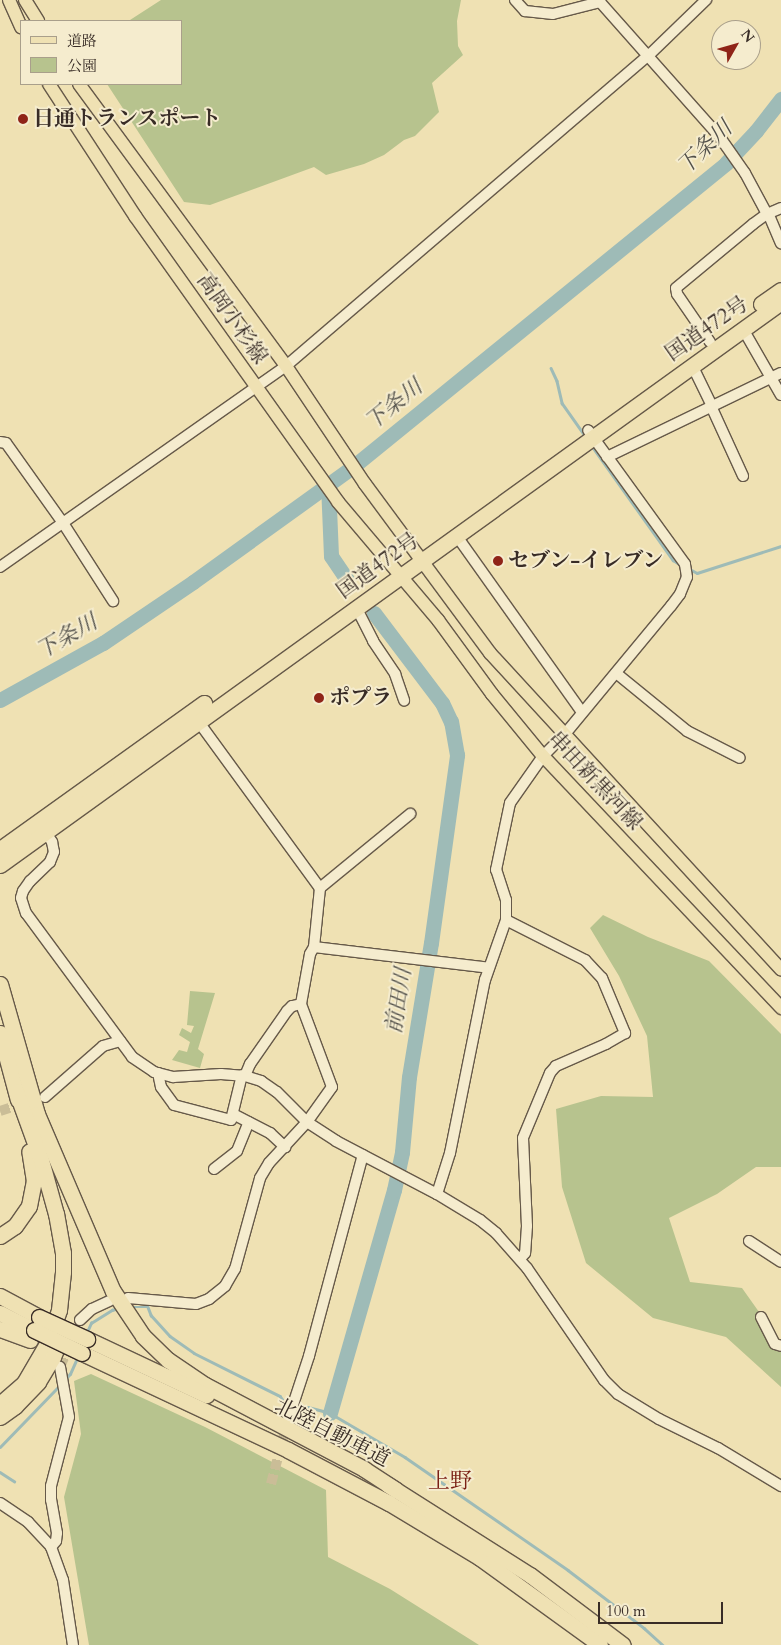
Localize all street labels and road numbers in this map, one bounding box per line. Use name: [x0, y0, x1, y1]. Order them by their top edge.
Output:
street label: 高岡小杉線: [192, 269, 272, 369]
street label: 国道472号: [661, 291, 753, 367]
street label: 国道472号: [332, 528, 424, 604]
street label: 串田新黒河線: [543, 726, 647, 836]
street label: 北陸自動車道: [270, 1393, 394, 1473]

